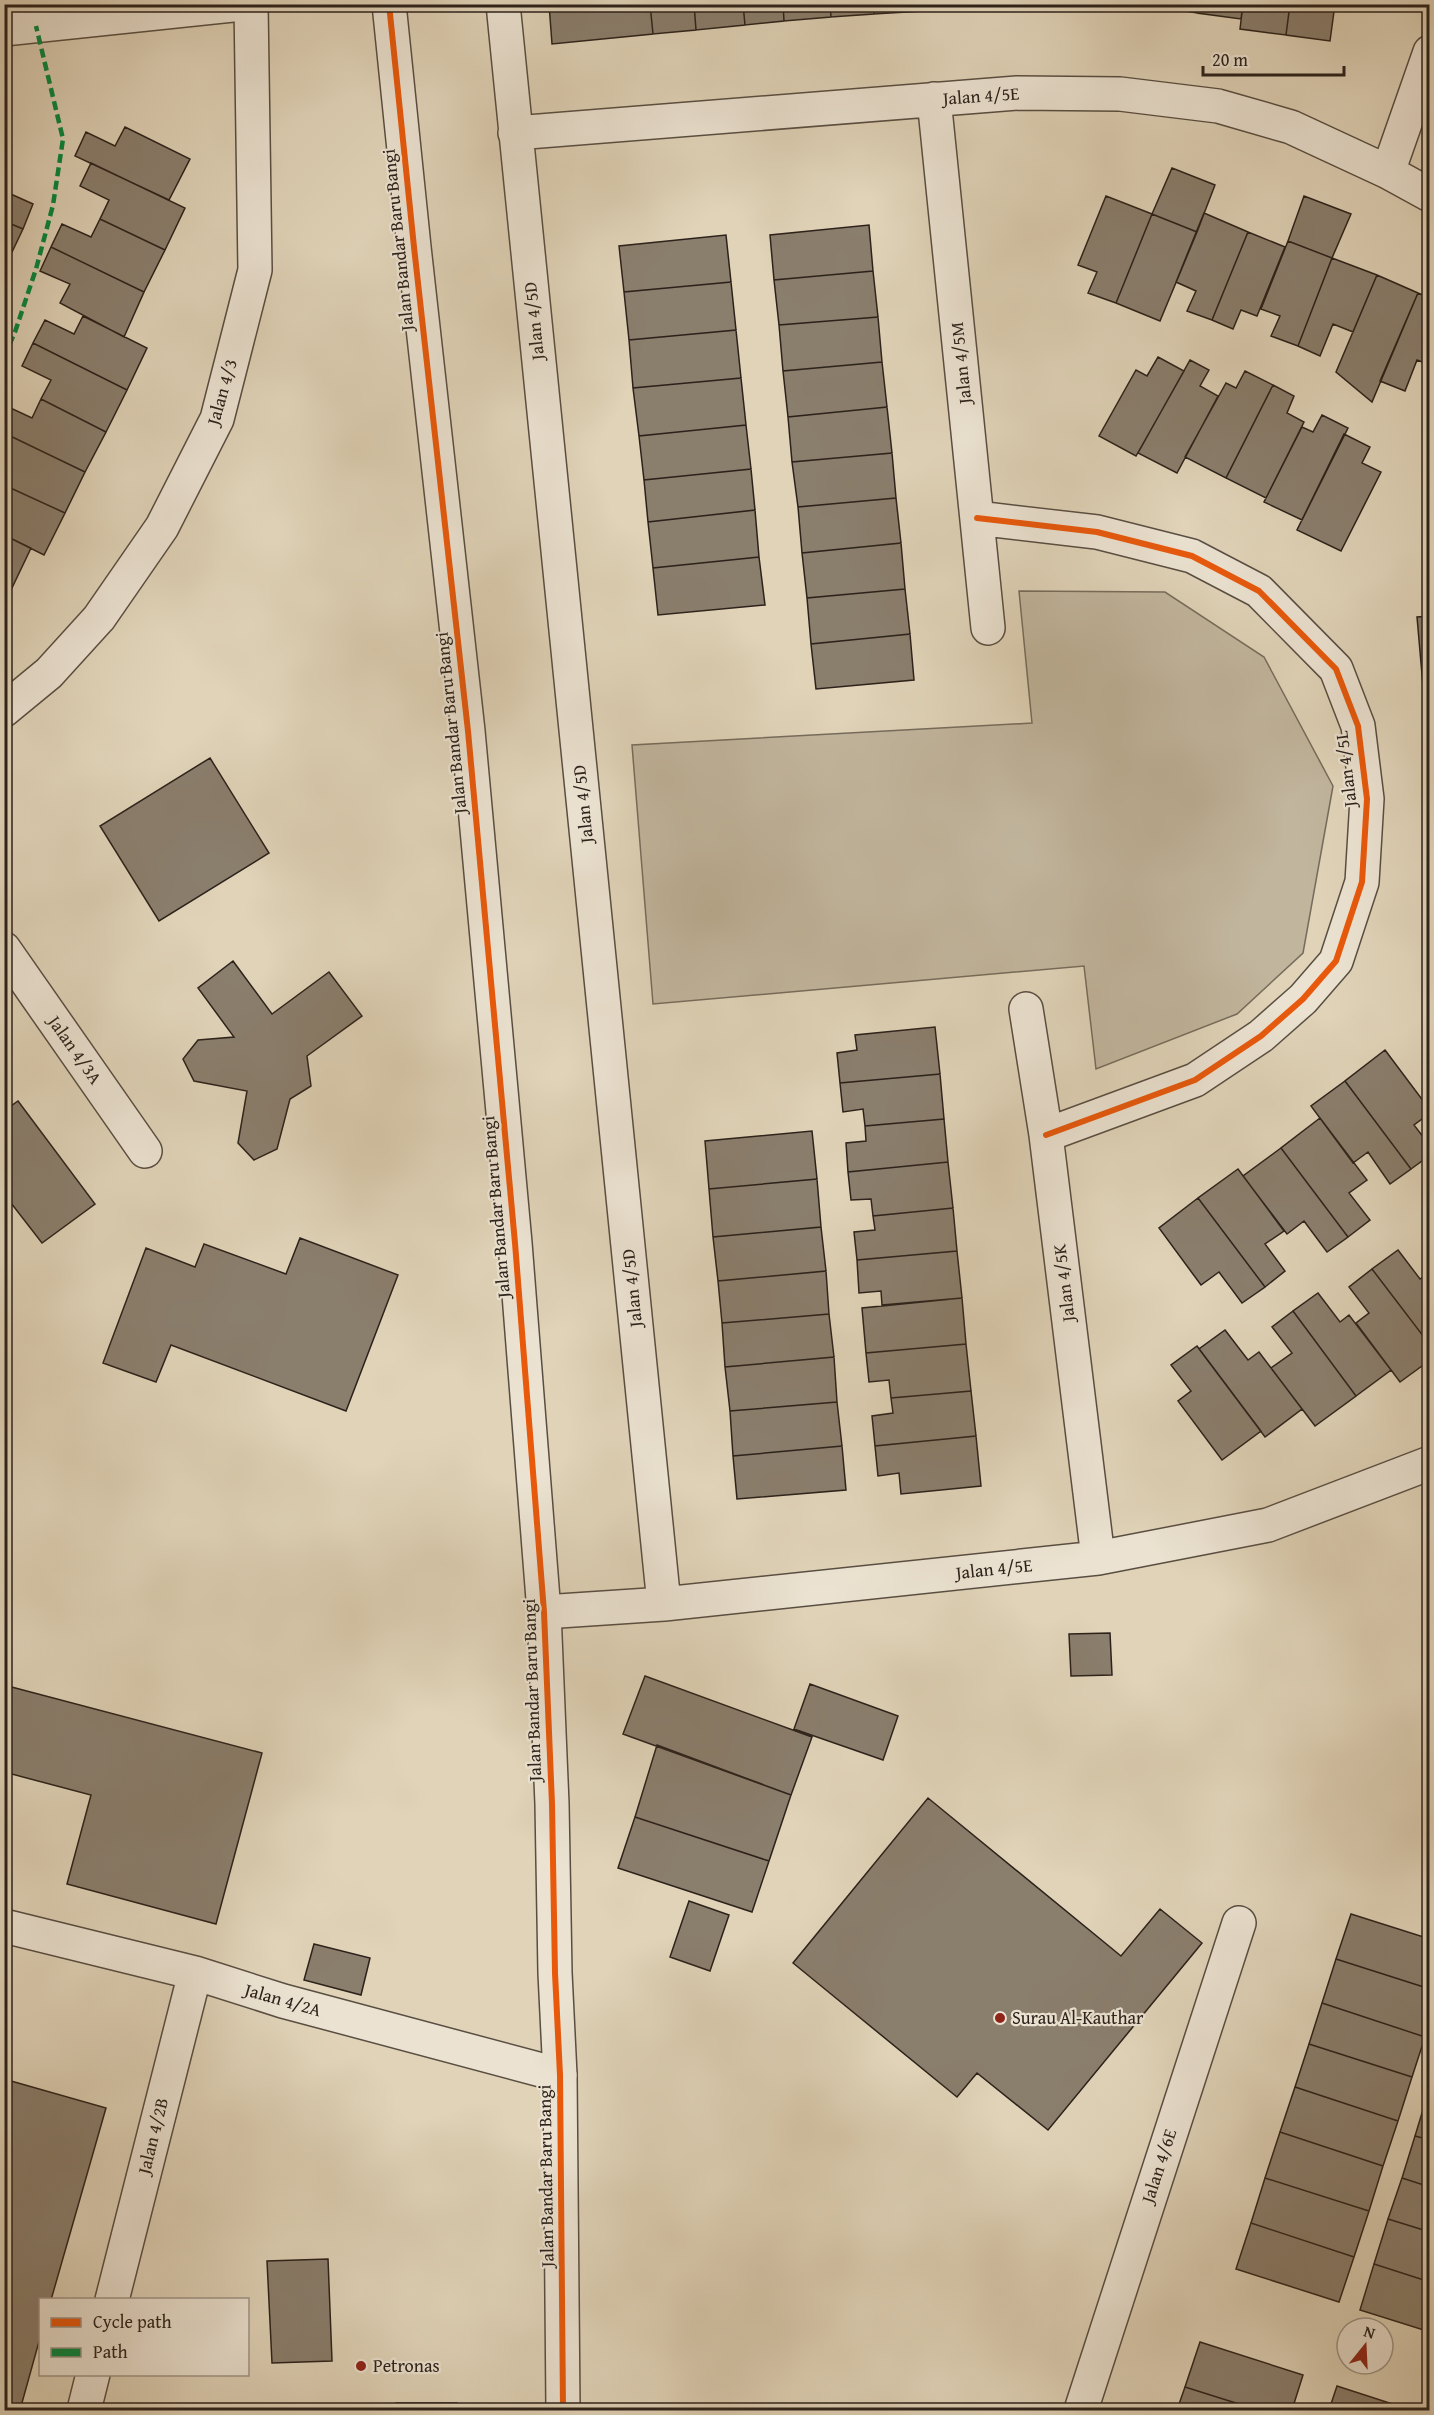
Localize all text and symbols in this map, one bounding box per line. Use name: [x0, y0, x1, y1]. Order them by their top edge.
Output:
scale bar: [1203, 39, 1344, 77]
text: 20 m: [1212, 46, 1248, 73]
street label: Jalan 4/5E: [940, 79, 1020, 112]
street label: Jalan Bandar Baru Bangi: [375, 148, 421, 334]
street label: Jalan 4/5D: [516, 281, 551, 364]
street label: Jalan 4/5M: [943, 320, 978, 407]
street label: Jalan 4/3: [199, 356, 244, 430]
street label: Jalan Bandar Baru Bangi: [428, 631, 474, 817]
street label: Jalan 4/5L: [1327, 729, 1364, 811]
street label: Jalan 4/5D: [565, 764, 600, 847]
street label: Jalan 4/3A: [41, 1008, 109, 1090]
street label: Jalan Bandar Baru Bangi: [474, 1115, 517, 1301]
street label: Jalan 4/5K: [1045, 1242, 1082, 1326]
street label: Jalan 4/5D: [614, 1248, 649, 1331]
street label: Jalan 4/5E: [952, 1551, 1034, 1586]
street label: Jalan Bandar Baru Bangi: [515, 1598, 548, 1784]
street label: Jalan 4/2A: [240, 1975, 325, 2023]
place label: Surau Al-Kauthar: [1012, 2004, 1144, 2031]
marker: Surau Al-Kauthar: [993, 2011, 1007, 2025]
street label: Jalan Bandar Baru Bangi: [530, 2084, 561, 2270]
street label: Jalan 4/2B: [130, 2095, 175, 2179]
street label: Jalan 4/6E: [1133, 2125, 1183, 2208]
legend: [39, 2298, 249, 2376]
text: Cycle path: [93, 2308, 172, 2335]
north arrow: [1335, 2316, 1395, 2376]
text: N: [1361, 2319, 1379, 2345]
text: Path: [93, 2338, 128, 2365]
place label: Petronas: [373, 2352, 440, 2379]
marker: Petronas: [354, 2359, 368, 2373]

